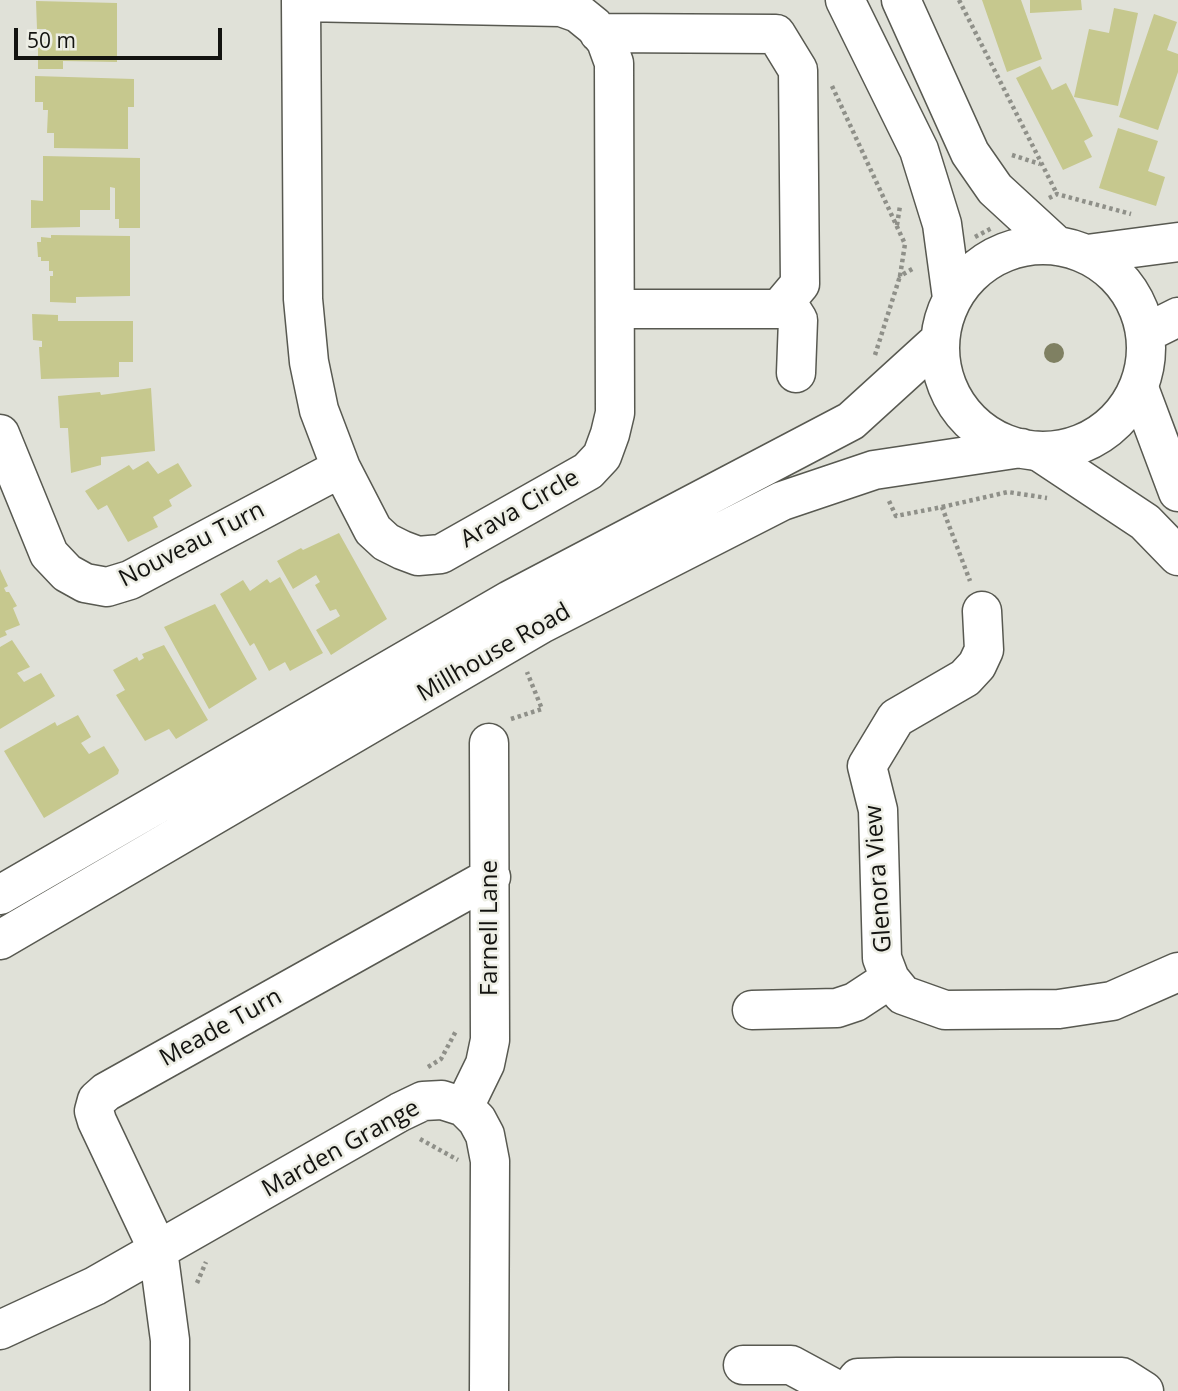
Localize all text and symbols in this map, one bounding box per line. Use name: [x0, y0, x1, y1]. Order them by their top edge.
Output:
scale bar: [18, 14, 226, 58]
text: 50 m: [27, 26, 76, 54]
street label: Arava Circle: [456, 464, 584, 554]
street label: Nouveau Turn: [114, 496, 270, 594]
street label: Millhouse Road: [412, 598, 576, 708]
street label: Glenora View: [859, 804, 899, 954]
street label: Farnell Lane: [476, 860, 504, 996]
street label: Meade Turn: [155, 983, 287, 1073]
street label: Marden Grange: [257, 1094, 425, 1204]

